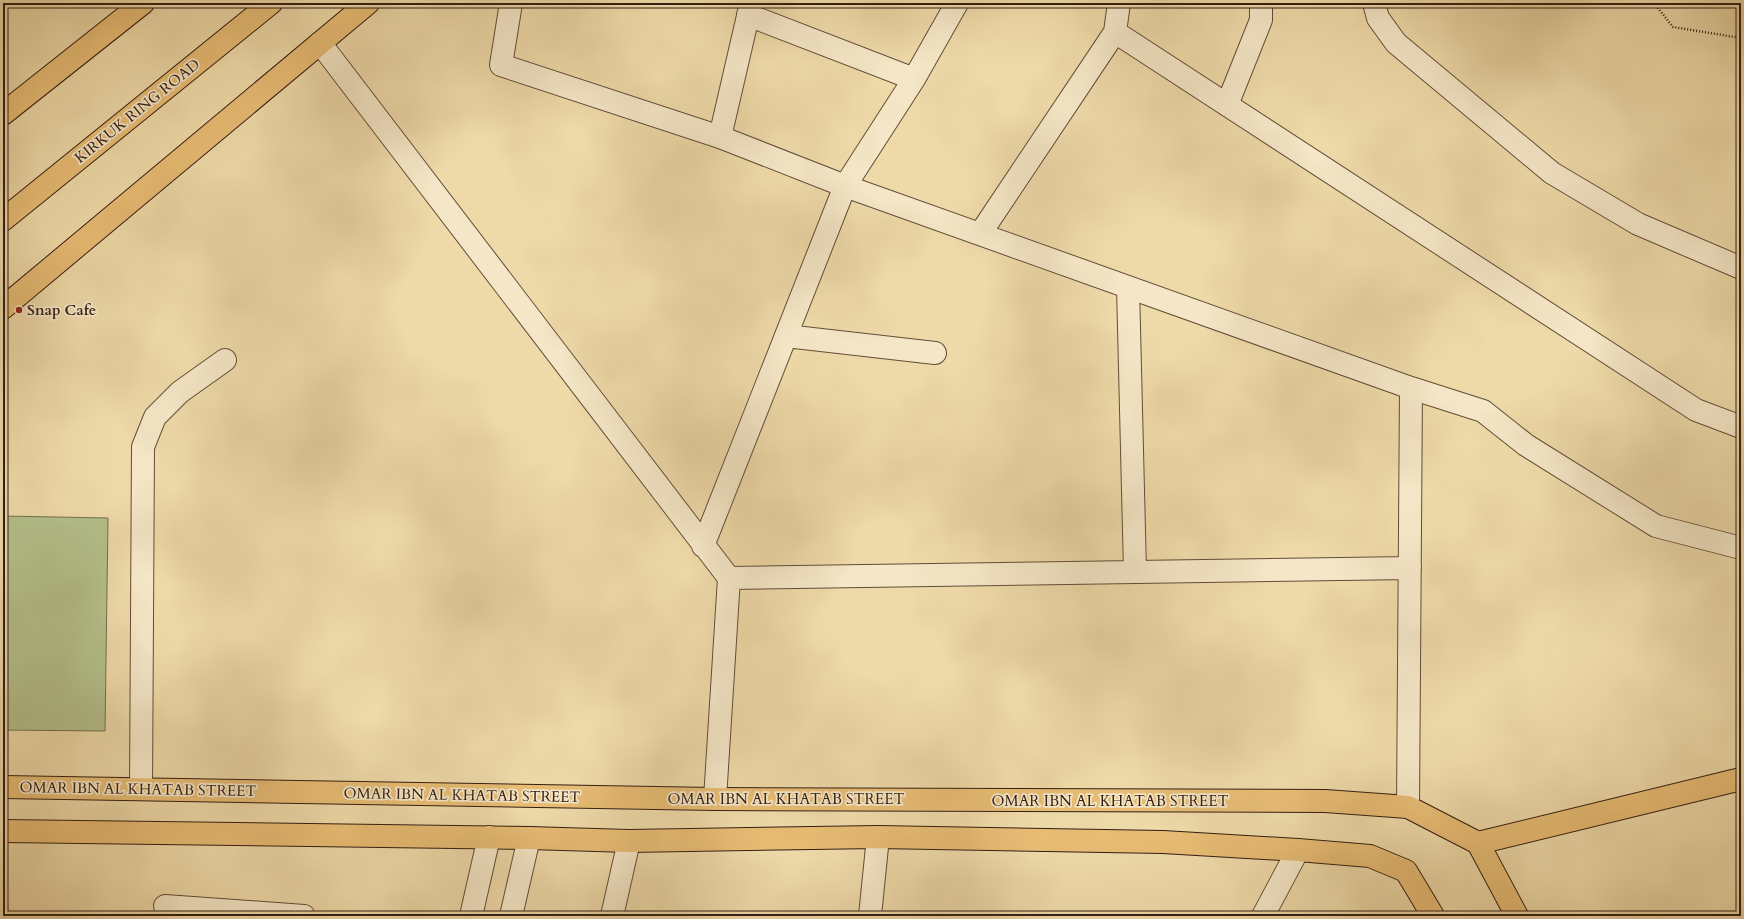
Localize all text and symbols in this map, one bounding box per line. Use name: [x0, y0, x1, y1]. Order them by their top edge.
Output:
street label: KIRKUK RING ROAD: [70, 54, 204, 168]
place label: Snap Cafe: [27, 300, 96, 320]
marker: Snap Cafe: [14, 305, 24, 315]
street label: OMAR IBN AL KHATAB STREET: [19, 777, 257, 801]
street label: OMAR IBN AL KHATAB STREET: [343, 783, 581, 807]
street label: OMAR IBN AL KHATAB STREET: [668, 789, 904, 809]
street label: OMAR IBN AL KHATAB STREET: [992, 791, 1228, 811]

